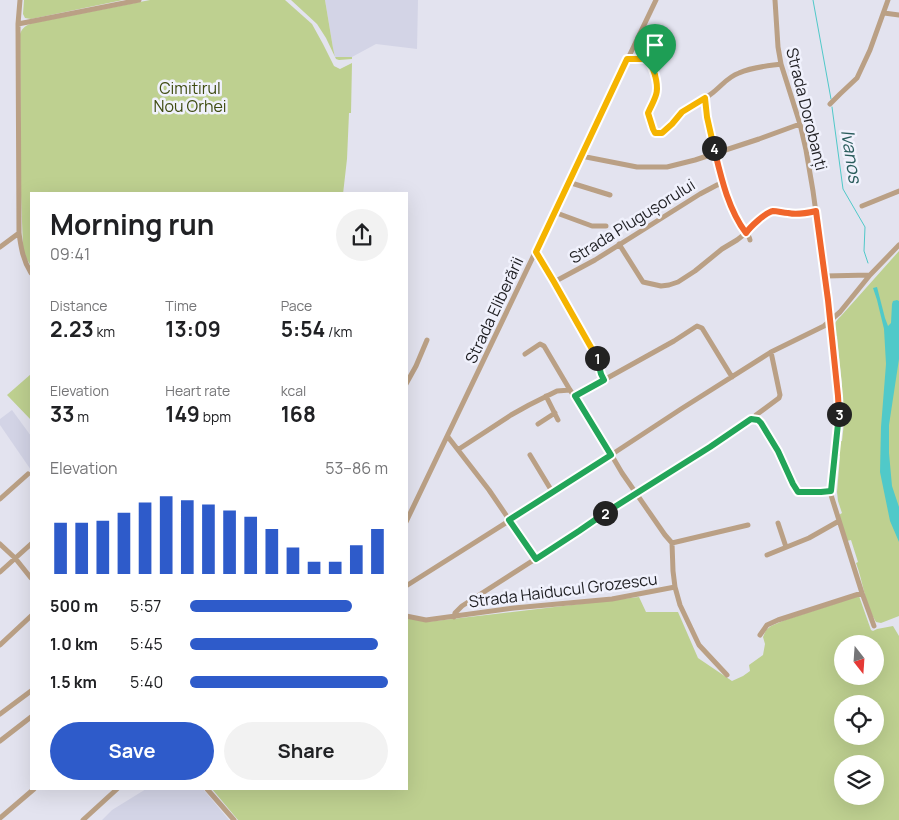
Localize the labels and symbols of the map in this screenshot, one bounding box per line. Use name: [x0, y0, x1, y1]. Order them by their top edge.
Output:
pin: [634, 24, 676, 75]
street label: Strada Dorobanți: [781, 45, 833, 173]
park label: Cimitirul Nou Orhei: [153, 77, 227, 117]
water label: Ivanos: [836, 128, 868, 186]
pin: 4: [702, 136, 726, 160]
street label: Strada Plugușorului: [565, 173, 699, 269]
street label: Strada Eliberării: [460, 253, 528, 367]
pin: 1: [584, 346, 610, 370]
pin: 3: [826, 402, 852, 426]
pin: 2: [592, 500, 618, 526]
street label: Strada Haiducul Grozescu: [467, 568, 659, 612]
north arrow: [834, 635, 884, 685]

